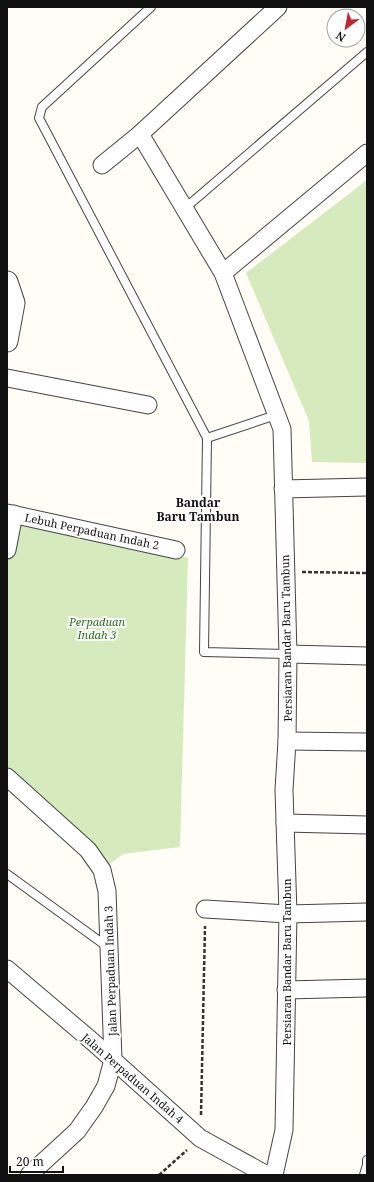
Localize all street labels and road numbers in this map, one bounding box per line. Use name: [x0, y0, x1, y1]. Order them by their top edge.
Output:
street label: Lebuh Perpaduan Indah 2: [23, 509, 161, 553]
street label: Persiaran Bandar Baru Tambun: [277, 554, 295, 722]
street label: Persiaran Bandar Baru Tambun: [279, 878, 294, 1046]
street label: Jalan Perpaduan Indah 3: [100, 906, 120, 1037]
street label: Jalan Perpaduan Indah 4: [78, 1029, 187, 1126]

